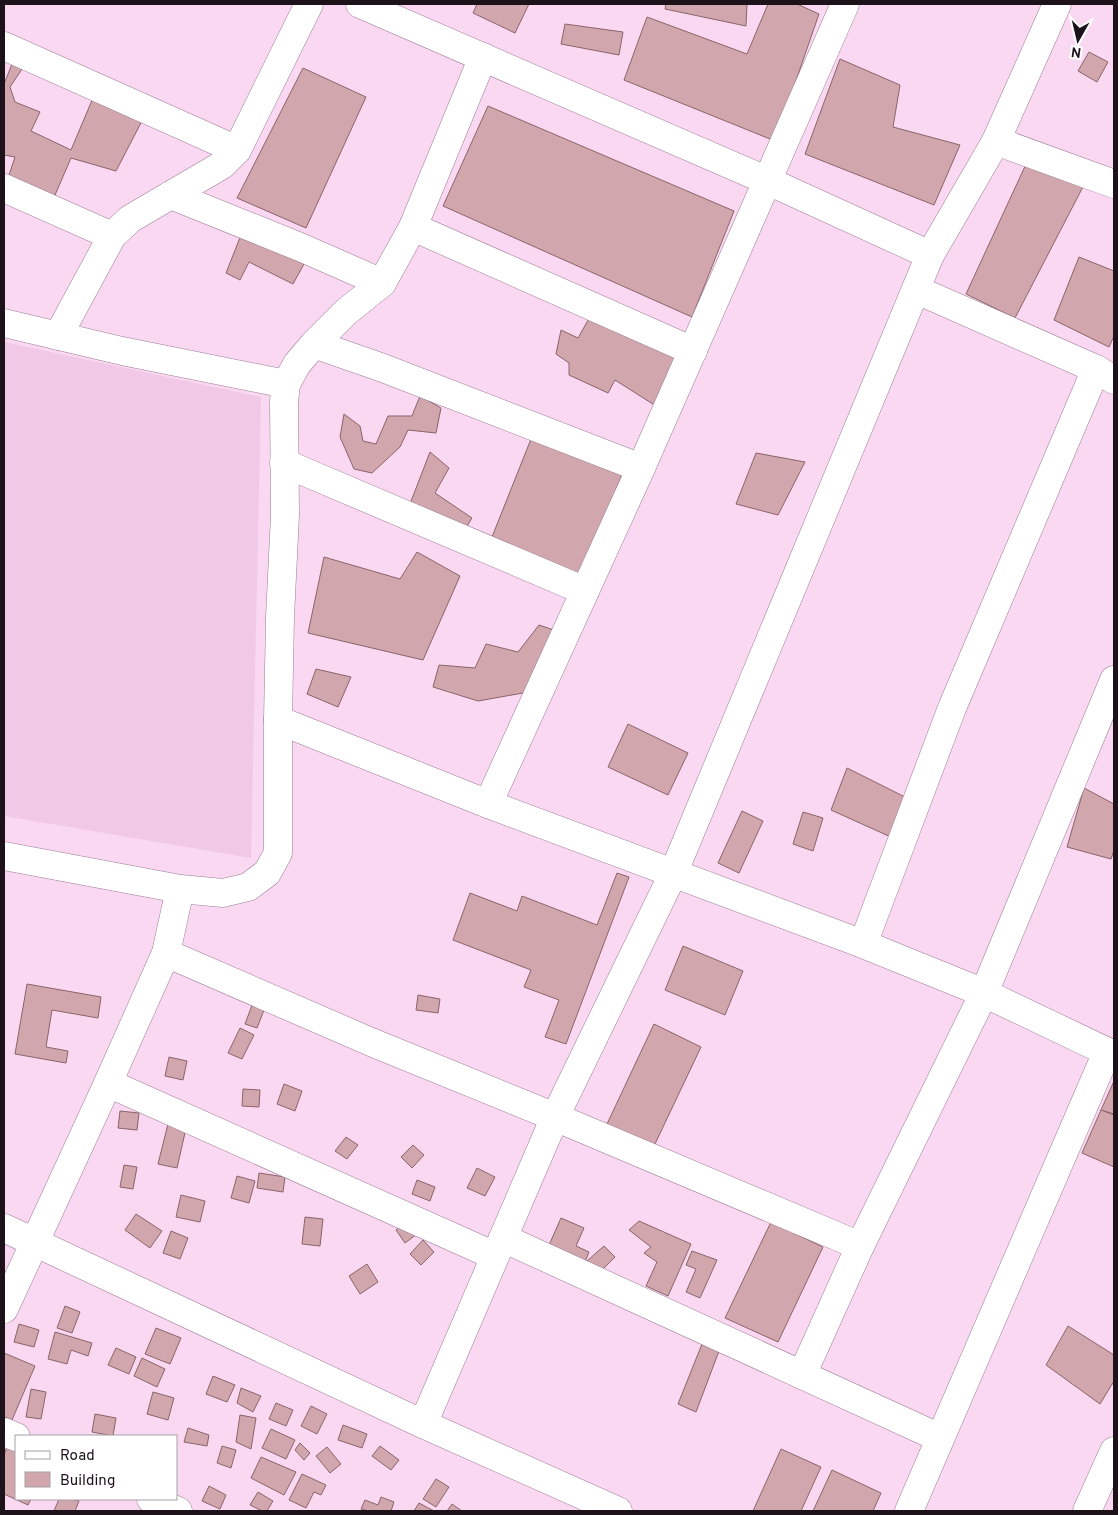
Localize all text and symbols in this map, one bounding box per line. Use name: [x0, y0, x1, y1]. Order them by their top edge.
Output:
north arrow: [1053, 15, 1103, 65]
text: N: [1070, 42, 1083, 61]
legend: [15, 1435, 178, 1500]
text: Road: [60, 1447, 95, 1466]
text: Building: [60, 1472, 115, 1491]

